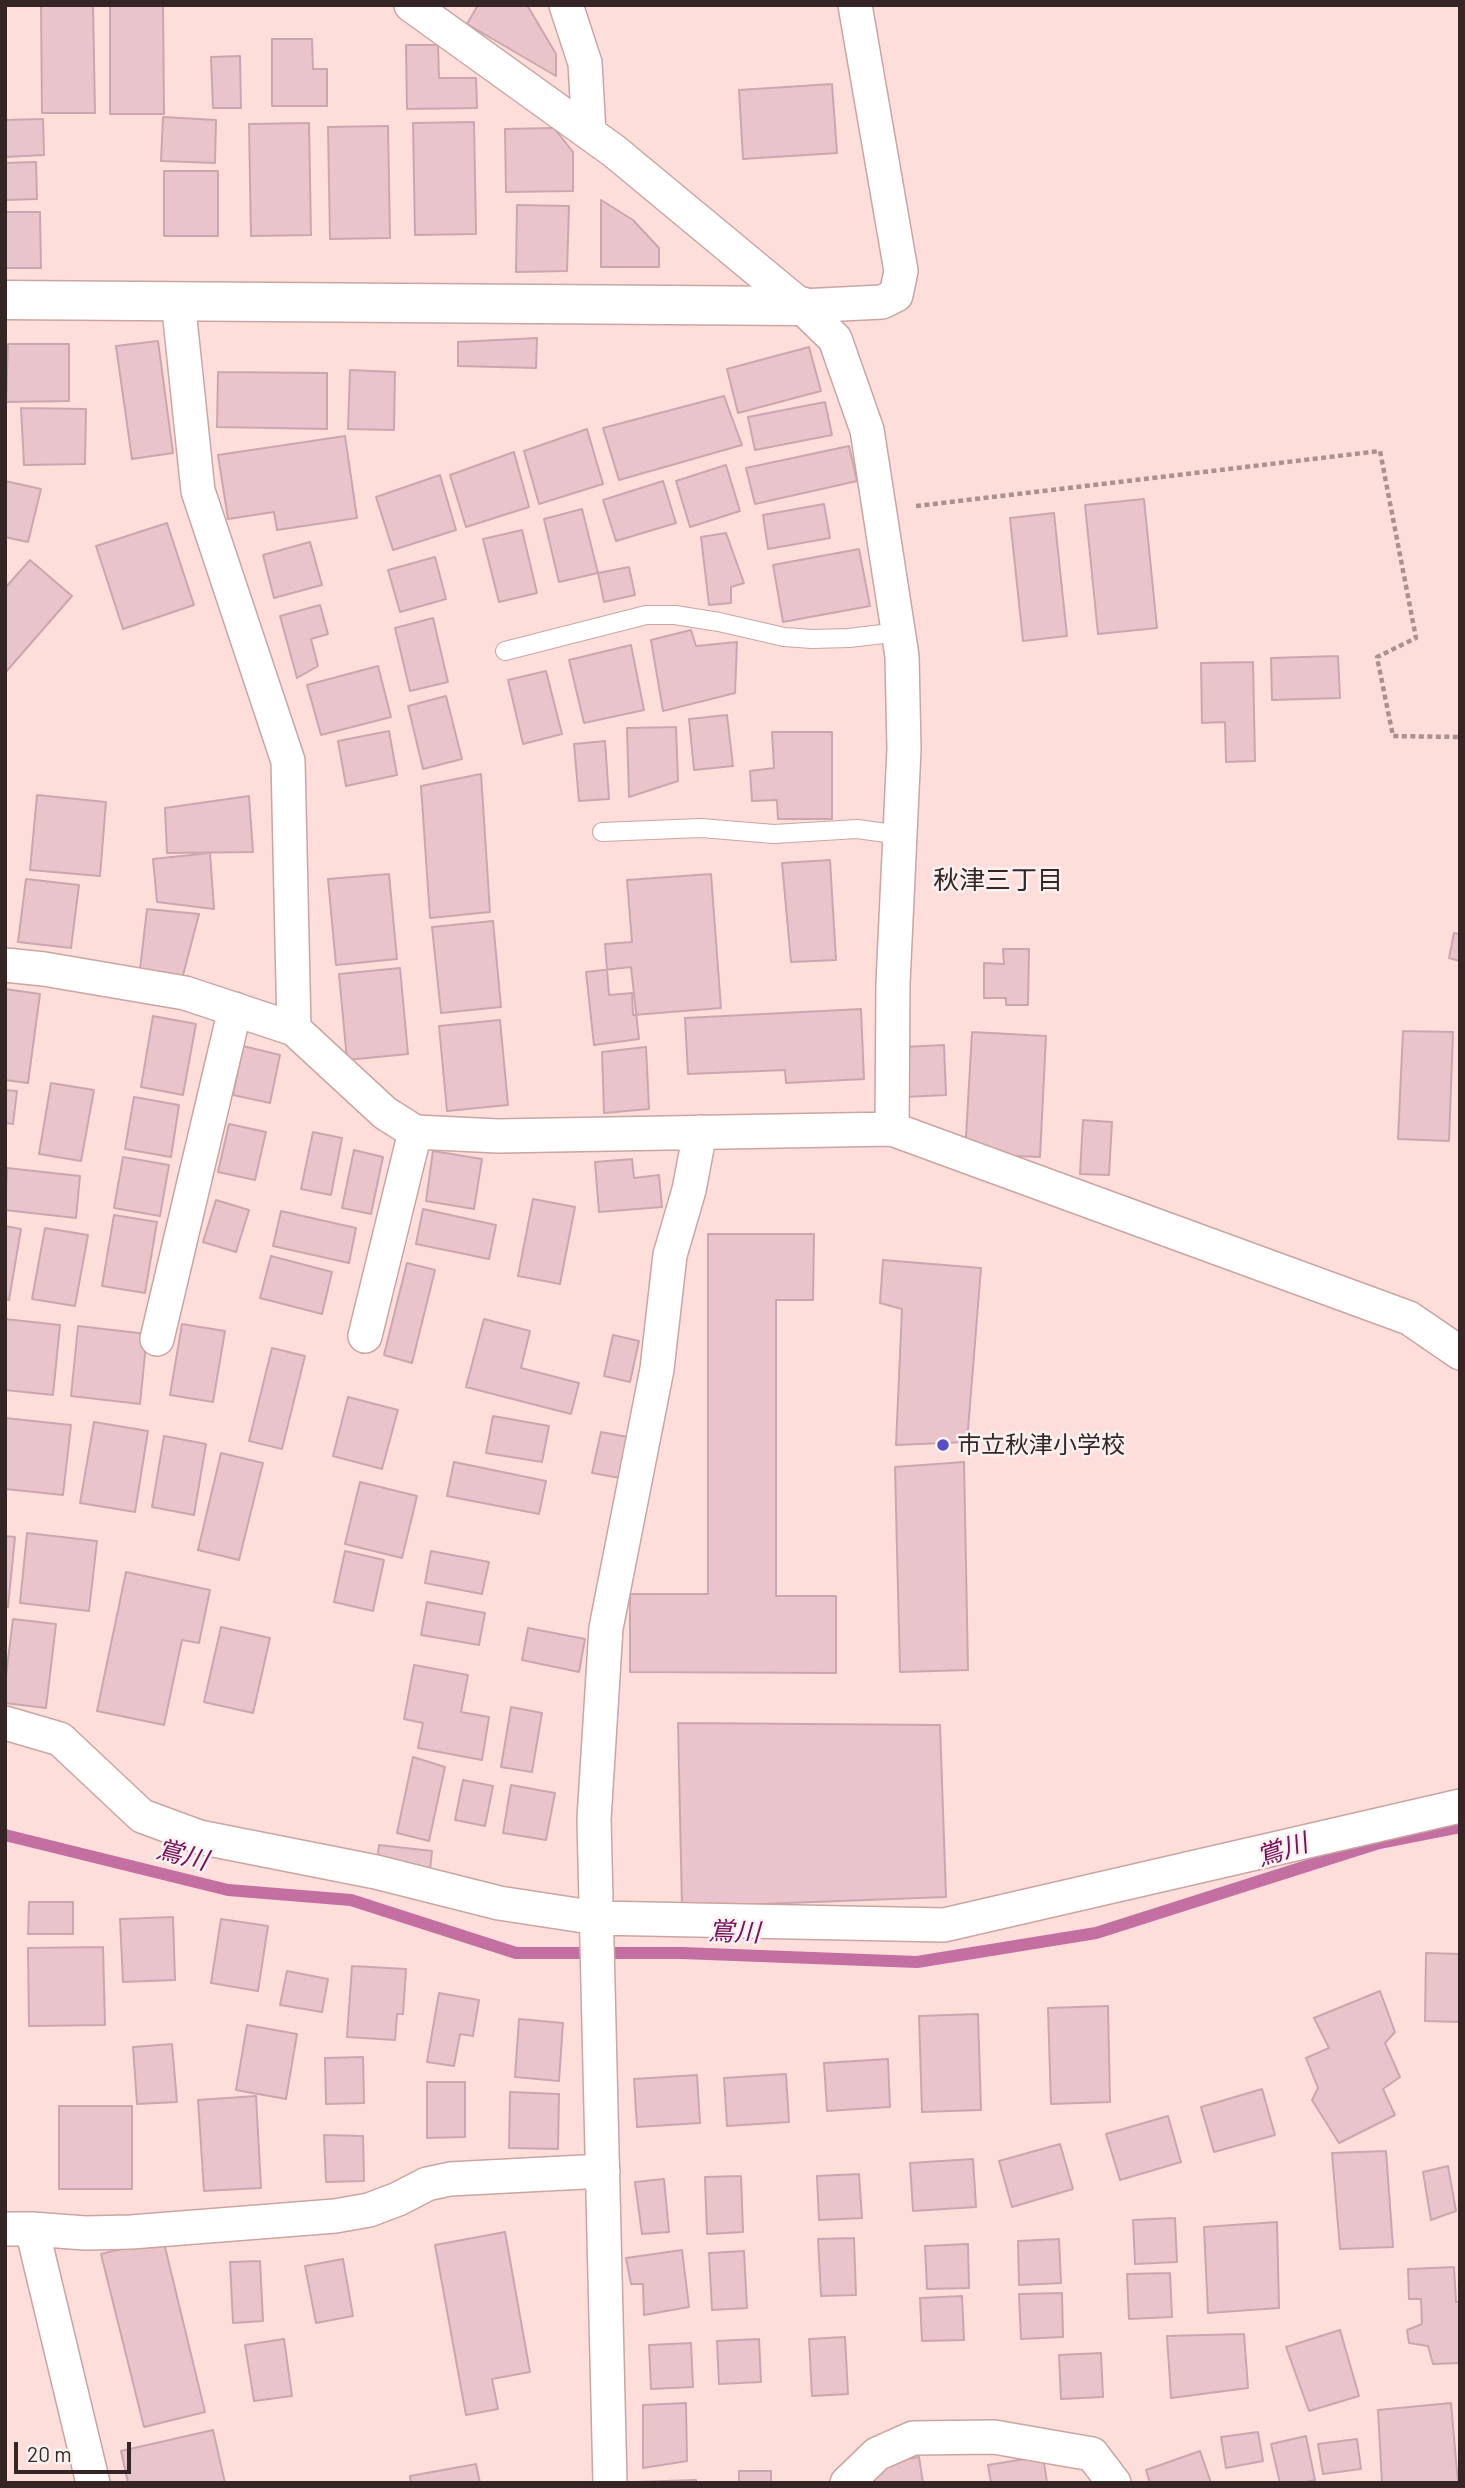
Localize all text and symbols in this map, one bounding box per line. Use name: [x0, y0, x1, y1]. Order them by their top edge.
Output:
district label: 秋津三丁目: [933, 864, 1063, 896]
place label: 市立秋津小学校: [957, 1431, 1125, 1459]
marker: 市立秋津小学校: [935, 1437, 951, 1453]
water label: 鴬川: [1252, 1827, 1312, 1873]
water label: 鴬川: [153, 1834, 211, 1876]
water label: 鴬川: [707, 1916, 761, 1948]
scale bar: [18, 2428, 135, 2472]
text: 20 m: [27, 2441, 72, 2466]

